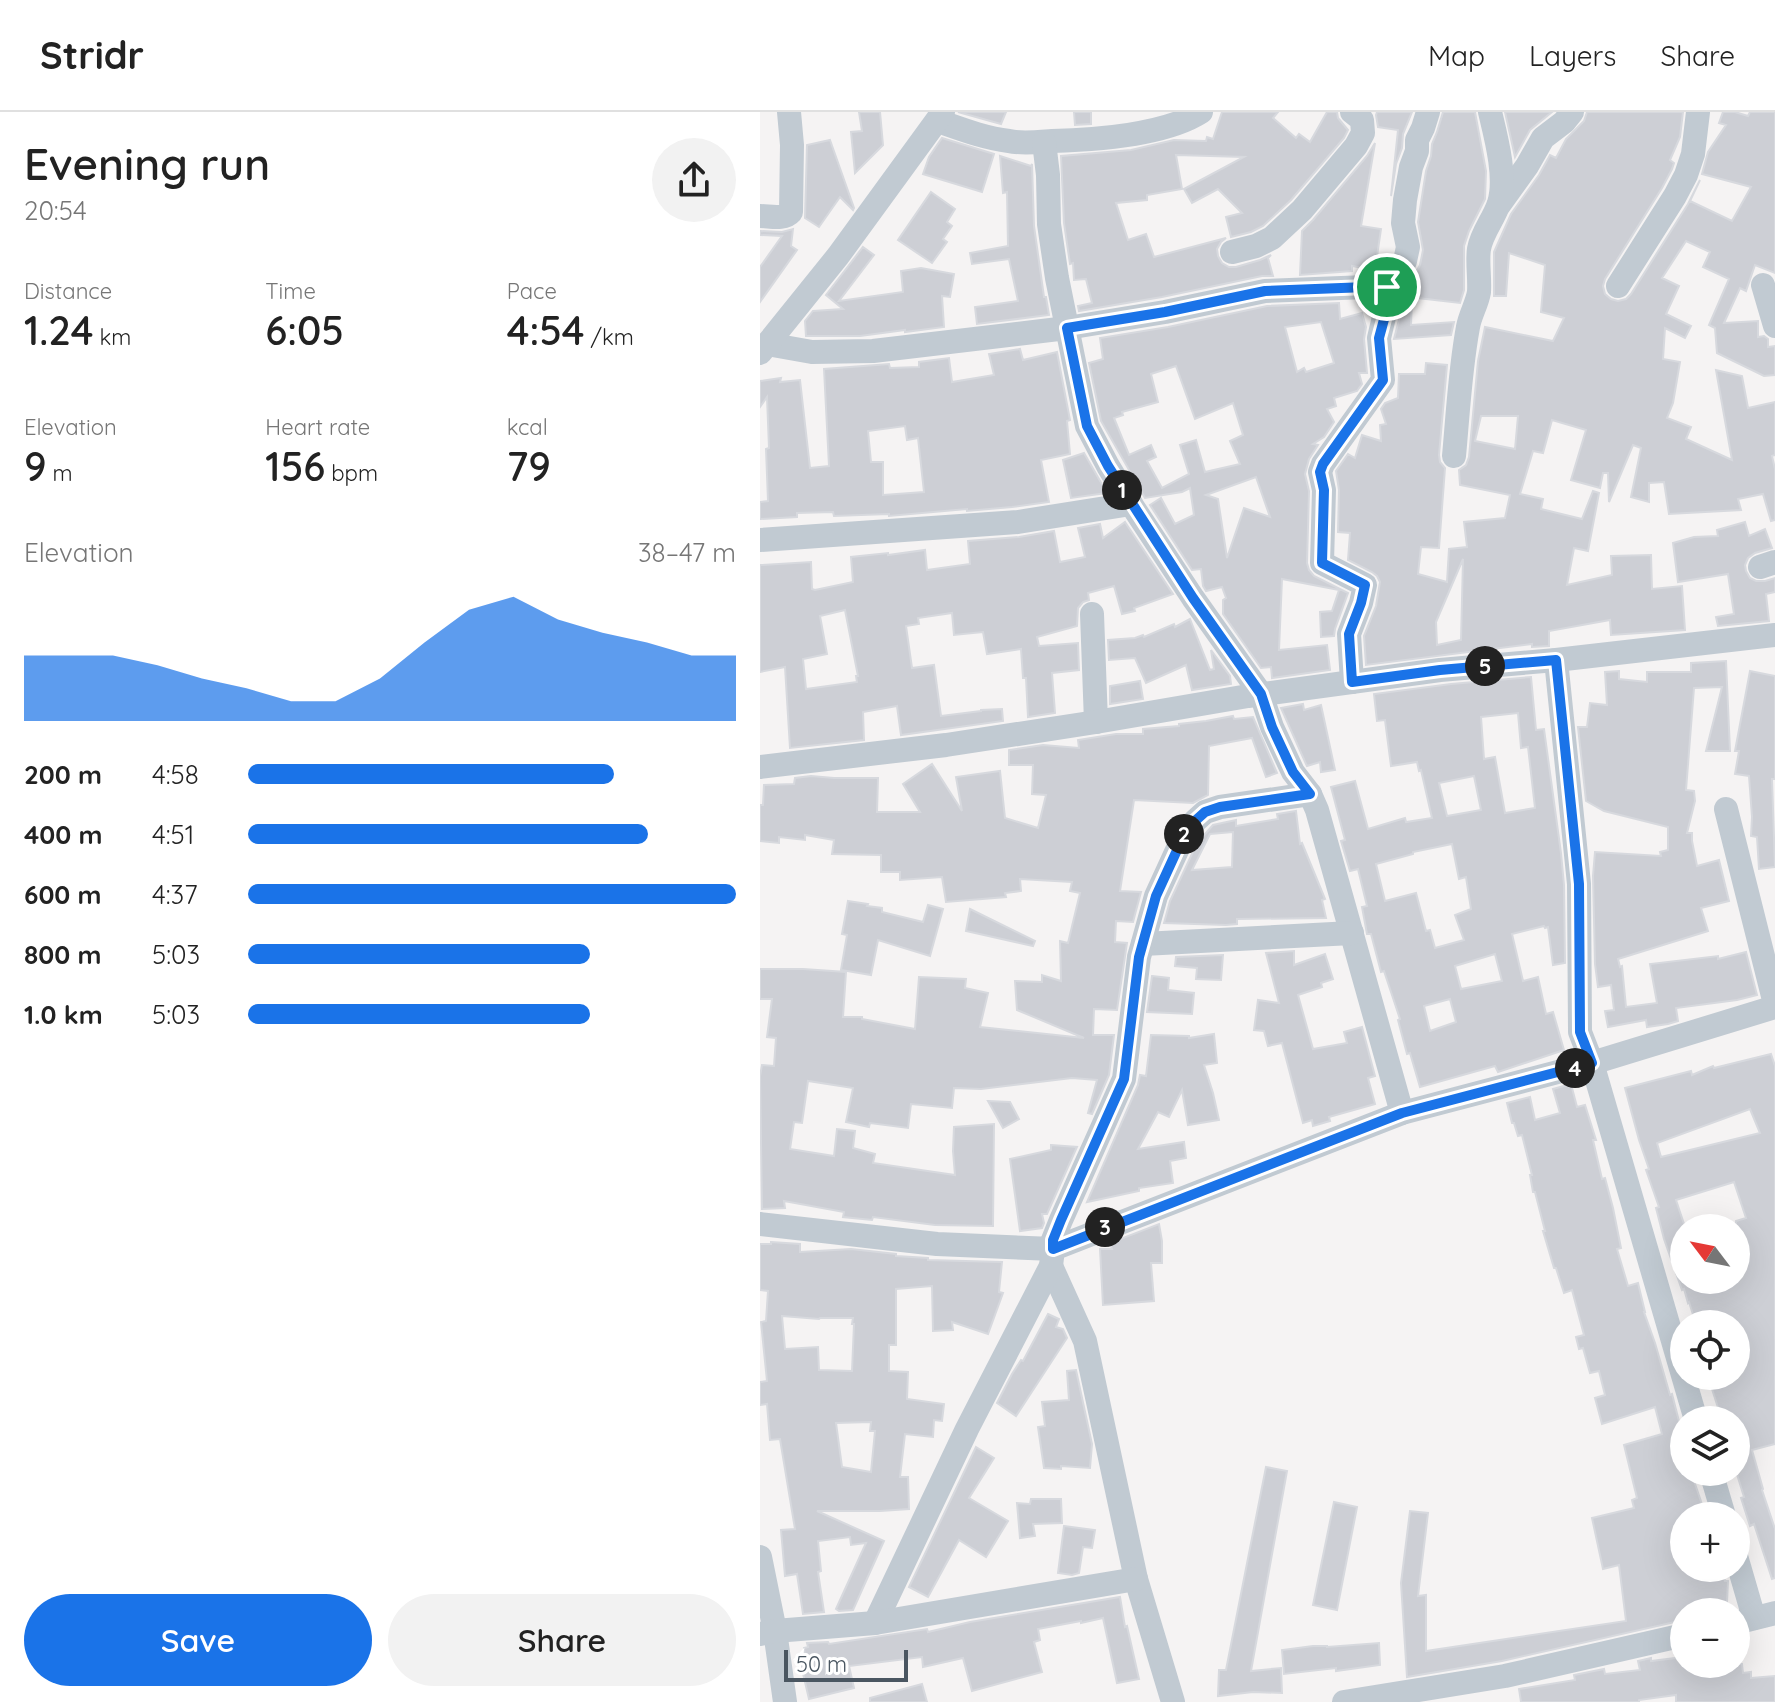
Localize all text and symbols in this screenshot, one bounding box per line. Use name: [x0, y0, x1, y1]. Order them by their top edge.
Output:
text: Stridr: [40, 31, 144, 79]
text: Map: [1428, 38, 1485, 73]
text: Layers: [1529, 38, 1616, 73]
text: Share: [1660, 38, 1735, 73]
text: Evening run: [24, 136, 270, 191]
button: share: [652, 138, 736, 222]
text: 20:54: [24, 194, 87, 227]
pin: [1353, 253, 1421, 321]
icon: arrive: [1365, 265, 1409, 309]
text: Distance: [24, 277, 112, 305]
text: Time: [265, 277, 316, 305]
text: Pace: [507, 277, 557, 305]
text: 1.24: [24, 305, 93, 355]
text: 6:05: [265, 305, 344, 355]
text: 4:54: [507, 305, 585, 355]
text: km: [93, 323, 131, 351]
text: /km: [585, 323, 634, 351]
text: Elevation: [24, 413, 117, 441]
text: Heart rate: [265, 413, 370, 441]
text: kcal: [507, 413, 548, 441]
text: 9: [24, 441, 47, 491]
text: 156: [265, 441, 325, 491]
text: 79: [507, 441, 551, 491]
text: m: [47, 459, 73, 487]
text: bpm: [325, 459, 378, 487]
pin: 1: [1102, 470, 1142, 510]
text: 1: [1118, 476, 1126, 504]
text: Elevation: [24, 536, 134, 569]
text: 38–47 m: [638, 536, 736, 569]
pin: 5: [1465, 646, 1505, 686]
text: 5: [1479, 652, 1491, 680]
text: 200 m: [24, 758, 102, 791]
text: 4:58: [152, 758, 199, 791]
pin: 2: [1164, 814, 1204, 854]
text: 400 m: [24, 818, 102, 851]
text: 4:51: [152, 818, 194, 851]
text: 2: [1178, 820, 1190, 848]
text: 600 m: [24, 878, 102, 911]
text: 4:37: [152, 878, 198, 911]
text: 800 m: [24, 938, 101, 971]
text: 5:03: [152, 938, 200, 971]
text: 1.0 km: [24, 998, 103, 1031]
text: 5:03: [152, 998, 200, 1031]
pin: 4: [1555, 1048, 1595, 1088]
text: 4: [1569, 1054, 1581, 1082]
pin: 3: [1085, 1207, 1125, 1247]
text: 3: [1099, 1213, 1111, 1241]
north arrow: [1670, 1214, 1750, 1294]
map controls: [1670, 1214, 1750, 1678]
button: locate: [1670, 1310, 1750, 1390]
button: layers: [1670, 1406, 1750, 1486]
button: +: [1670, 1502, 1750, 1582]
button: Save: [24, 1594, 372, 1686]
button: Share: [388, 1594, 736, 1686]
button: −: [1670, 1598, 1750, 1678]
scale bar: [784, 1646, 908, 1682]
text: 50 m: [796, 1650, 847, 1678]

